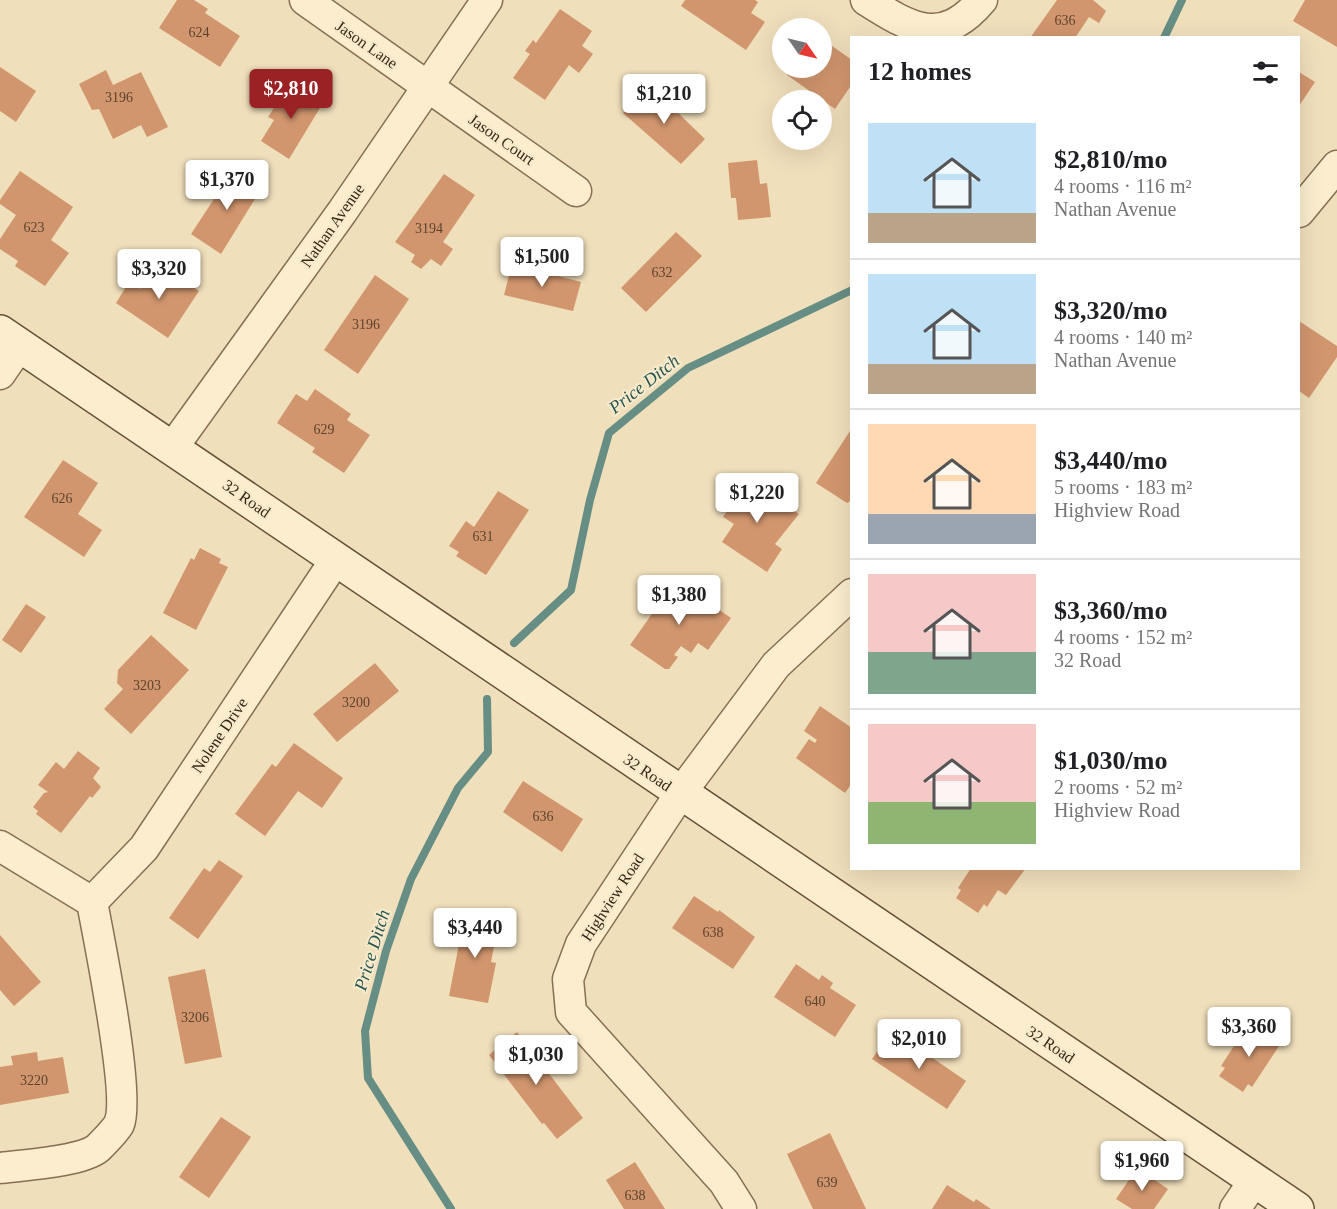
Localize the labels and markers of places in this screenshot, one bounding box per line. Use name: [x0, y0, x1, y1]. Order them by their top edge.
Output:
pin: $2,810: [242, 69, 340, 120]
pin: $1,210: [615, 74, 713, 125]
pin: $1,370: [178, 160, 276, 211]
pin: $1,500: [493, 237, 591, 288]
pin: $3,320: [110, 249, 208, 300]
pin: $1,220: [708, 473, 806, 524]
pin: $1,380: [630, 575, 728, 626]
pin: $3,440: [426, 908, 524, 959]
pin: $3,360: [1200, 1007, 1298, 1058]
pin: $2,010: [870, 1019, 968, 1070]
pin: $1,030: [487, 1035, 585, 1086]
pin: $1,960: [1093, 1141, 1191, 1192]

